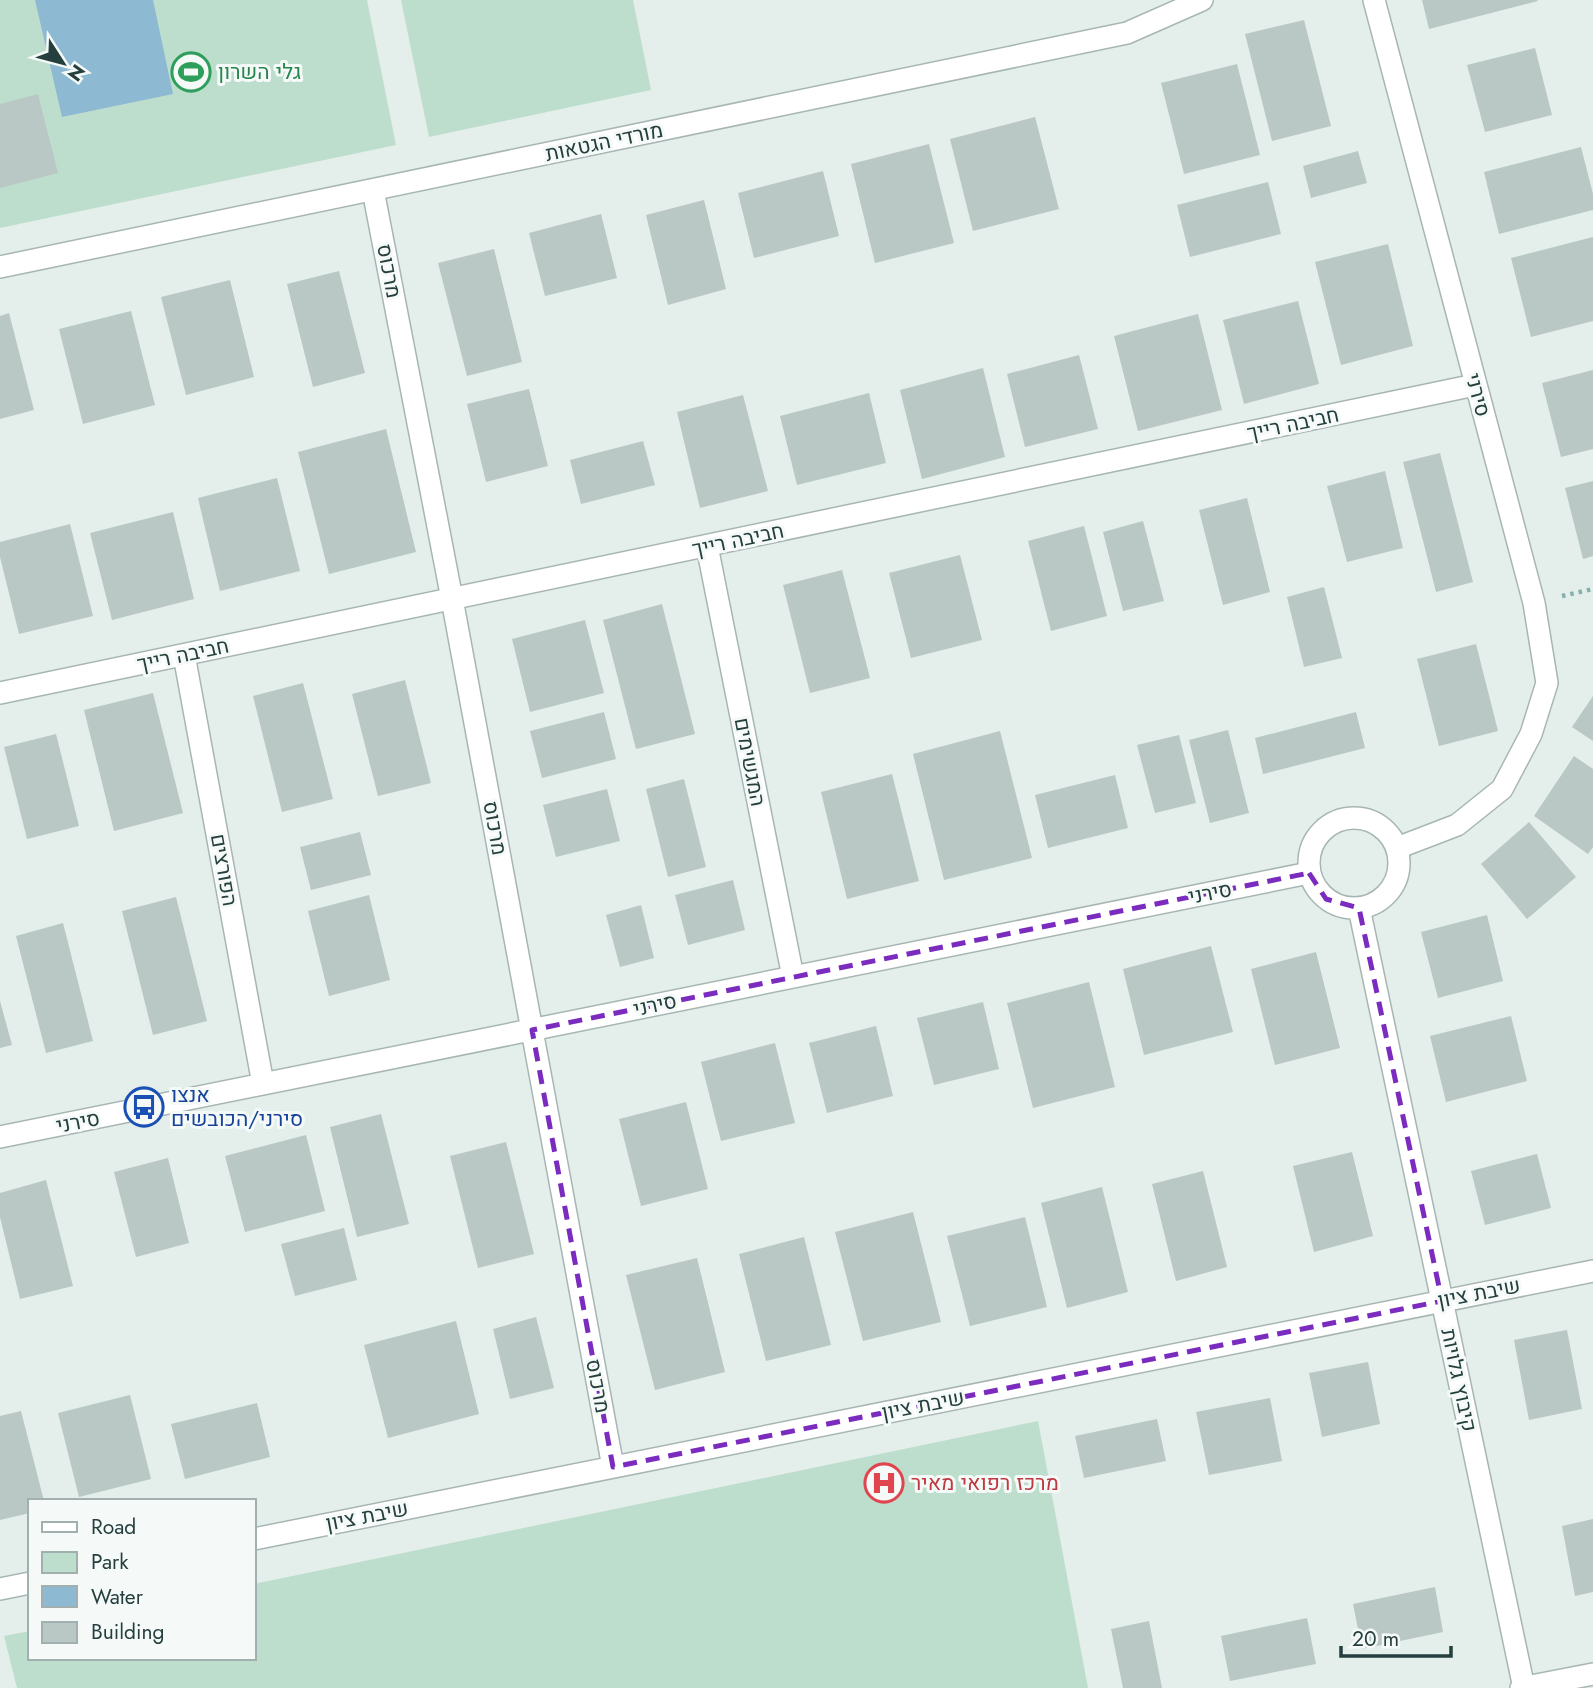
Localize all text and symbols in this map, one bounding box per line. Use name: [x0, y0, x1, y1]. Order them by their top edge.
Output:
north arrow: [28, 28, 98, 98]
sports icon: גלי השרון: [170, 51, 212, 93]
place label: גלי השרון: [218, 57, 301, 87]
text: N: [61, 59, 92, 87]
street label: מורדי הגטאות: [542, 115, 666, 169]
street label: מרכוס: [369, 241, 409, 301]
street label: סירני: [1458, 370, 1498, 420]
street label: חביבה רייך: [1244, 400, 1342, 448]
street label: חביבה רייך: [689, 516, 787, 564]
street label: חביבה רייך: [134, 631, 232, 679]
street label: המגשימים: [727, 715, 773, 809]
street label: מרכוס: [475, 799, 515, 857]
street label: הפורצים: [203, 831, 245, 909]
street label: סירני: [1186, 874, 1234, 912]
street label: סירני: [630, 986, 680, 1024]
place label: אנצו סירני/הכובשים: [171, 1080, 303, 1134]
bus stop icon: אנצו סירני/הכובשים: [123, 1086, 165, 1128]
street label: סירני: [54, 1103, 102, 1141]
street label: שיבת ציון: [1435, 1270, 1523, 1316]
street label: קיבוץ גלויות: [1433, 1326, 1485, 1434]
street label: מרכוס: [578, 1356, 618, 1416]
street label: שיבת ציון: [879, 1382, 967, 1428]
hospital icon: מרכז רפואי מאיר: [863, 1462, 905, 1504]
place label: מרכז רפואי מאיר: [911, 1468, 1059, 1498]
street label: שיבת ציון: [323, 1493, 411, 1539]
legend: [28, 1499, 256, 1660]
text: Road: [91, 1512, 136, 1542]
text: Park: [91, 1547, 129, 1577]
text: Water: [91, 1582, 144, 1612]
scale bar: [1341, 1614, 1451, 1658]
text: Building: [91, 1617, 164, 1647]
text: 20 m: [1352, 1624, 1399, 1654]

